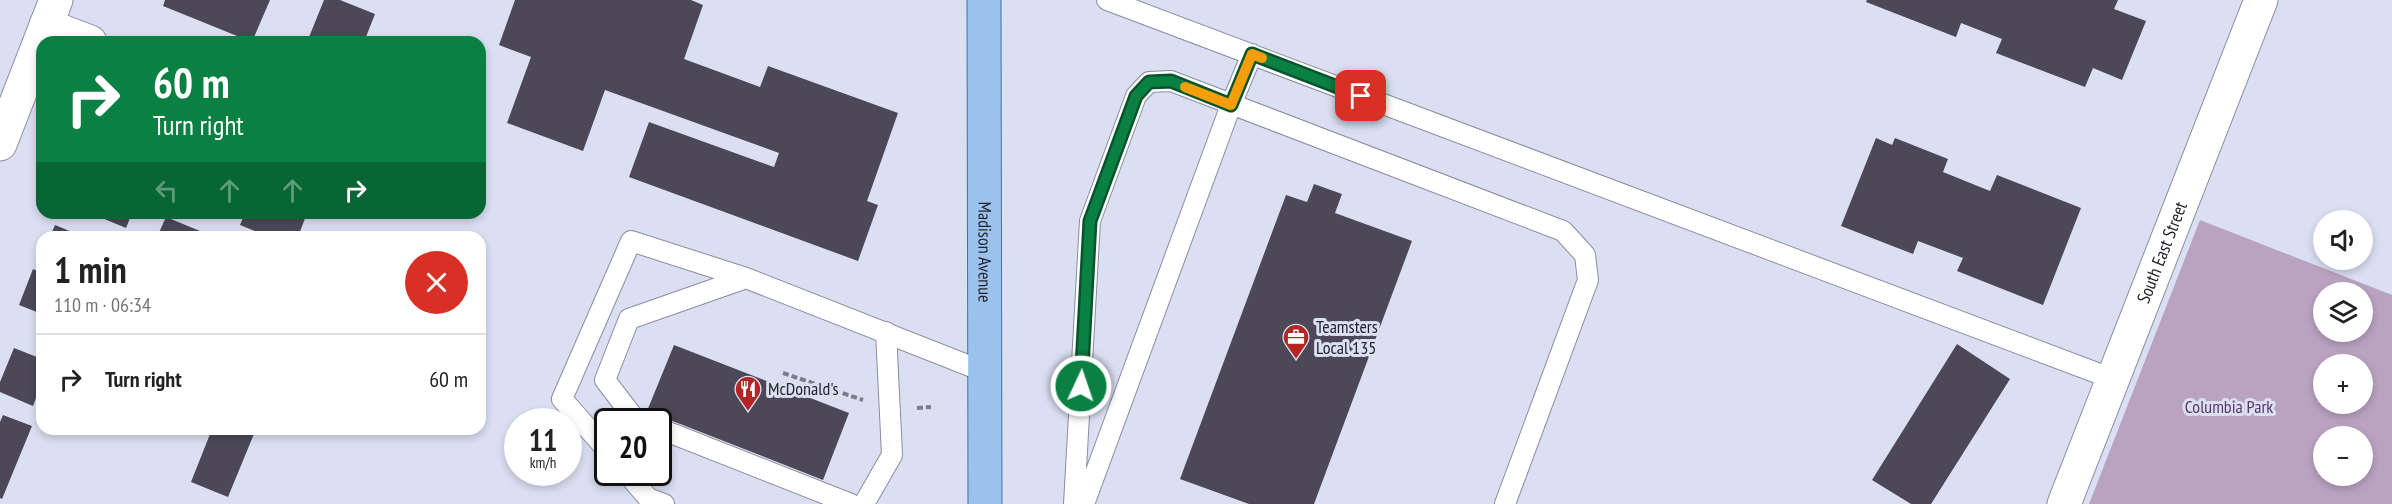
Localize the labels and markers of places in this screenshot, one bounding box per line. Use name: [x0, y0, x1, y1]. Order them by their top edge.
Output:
pin: [1335, 70, 1386, 121]
place label: Teamsters Local 135: [1316, 315, 1378, 359]
office icon: Teamsters Local 135: [1281, 322, 1311, 360]
restaurant icon: McDonald's: [733, 374, 763, 412]
place label: McDonald's: [768, 377, 839, 400]

